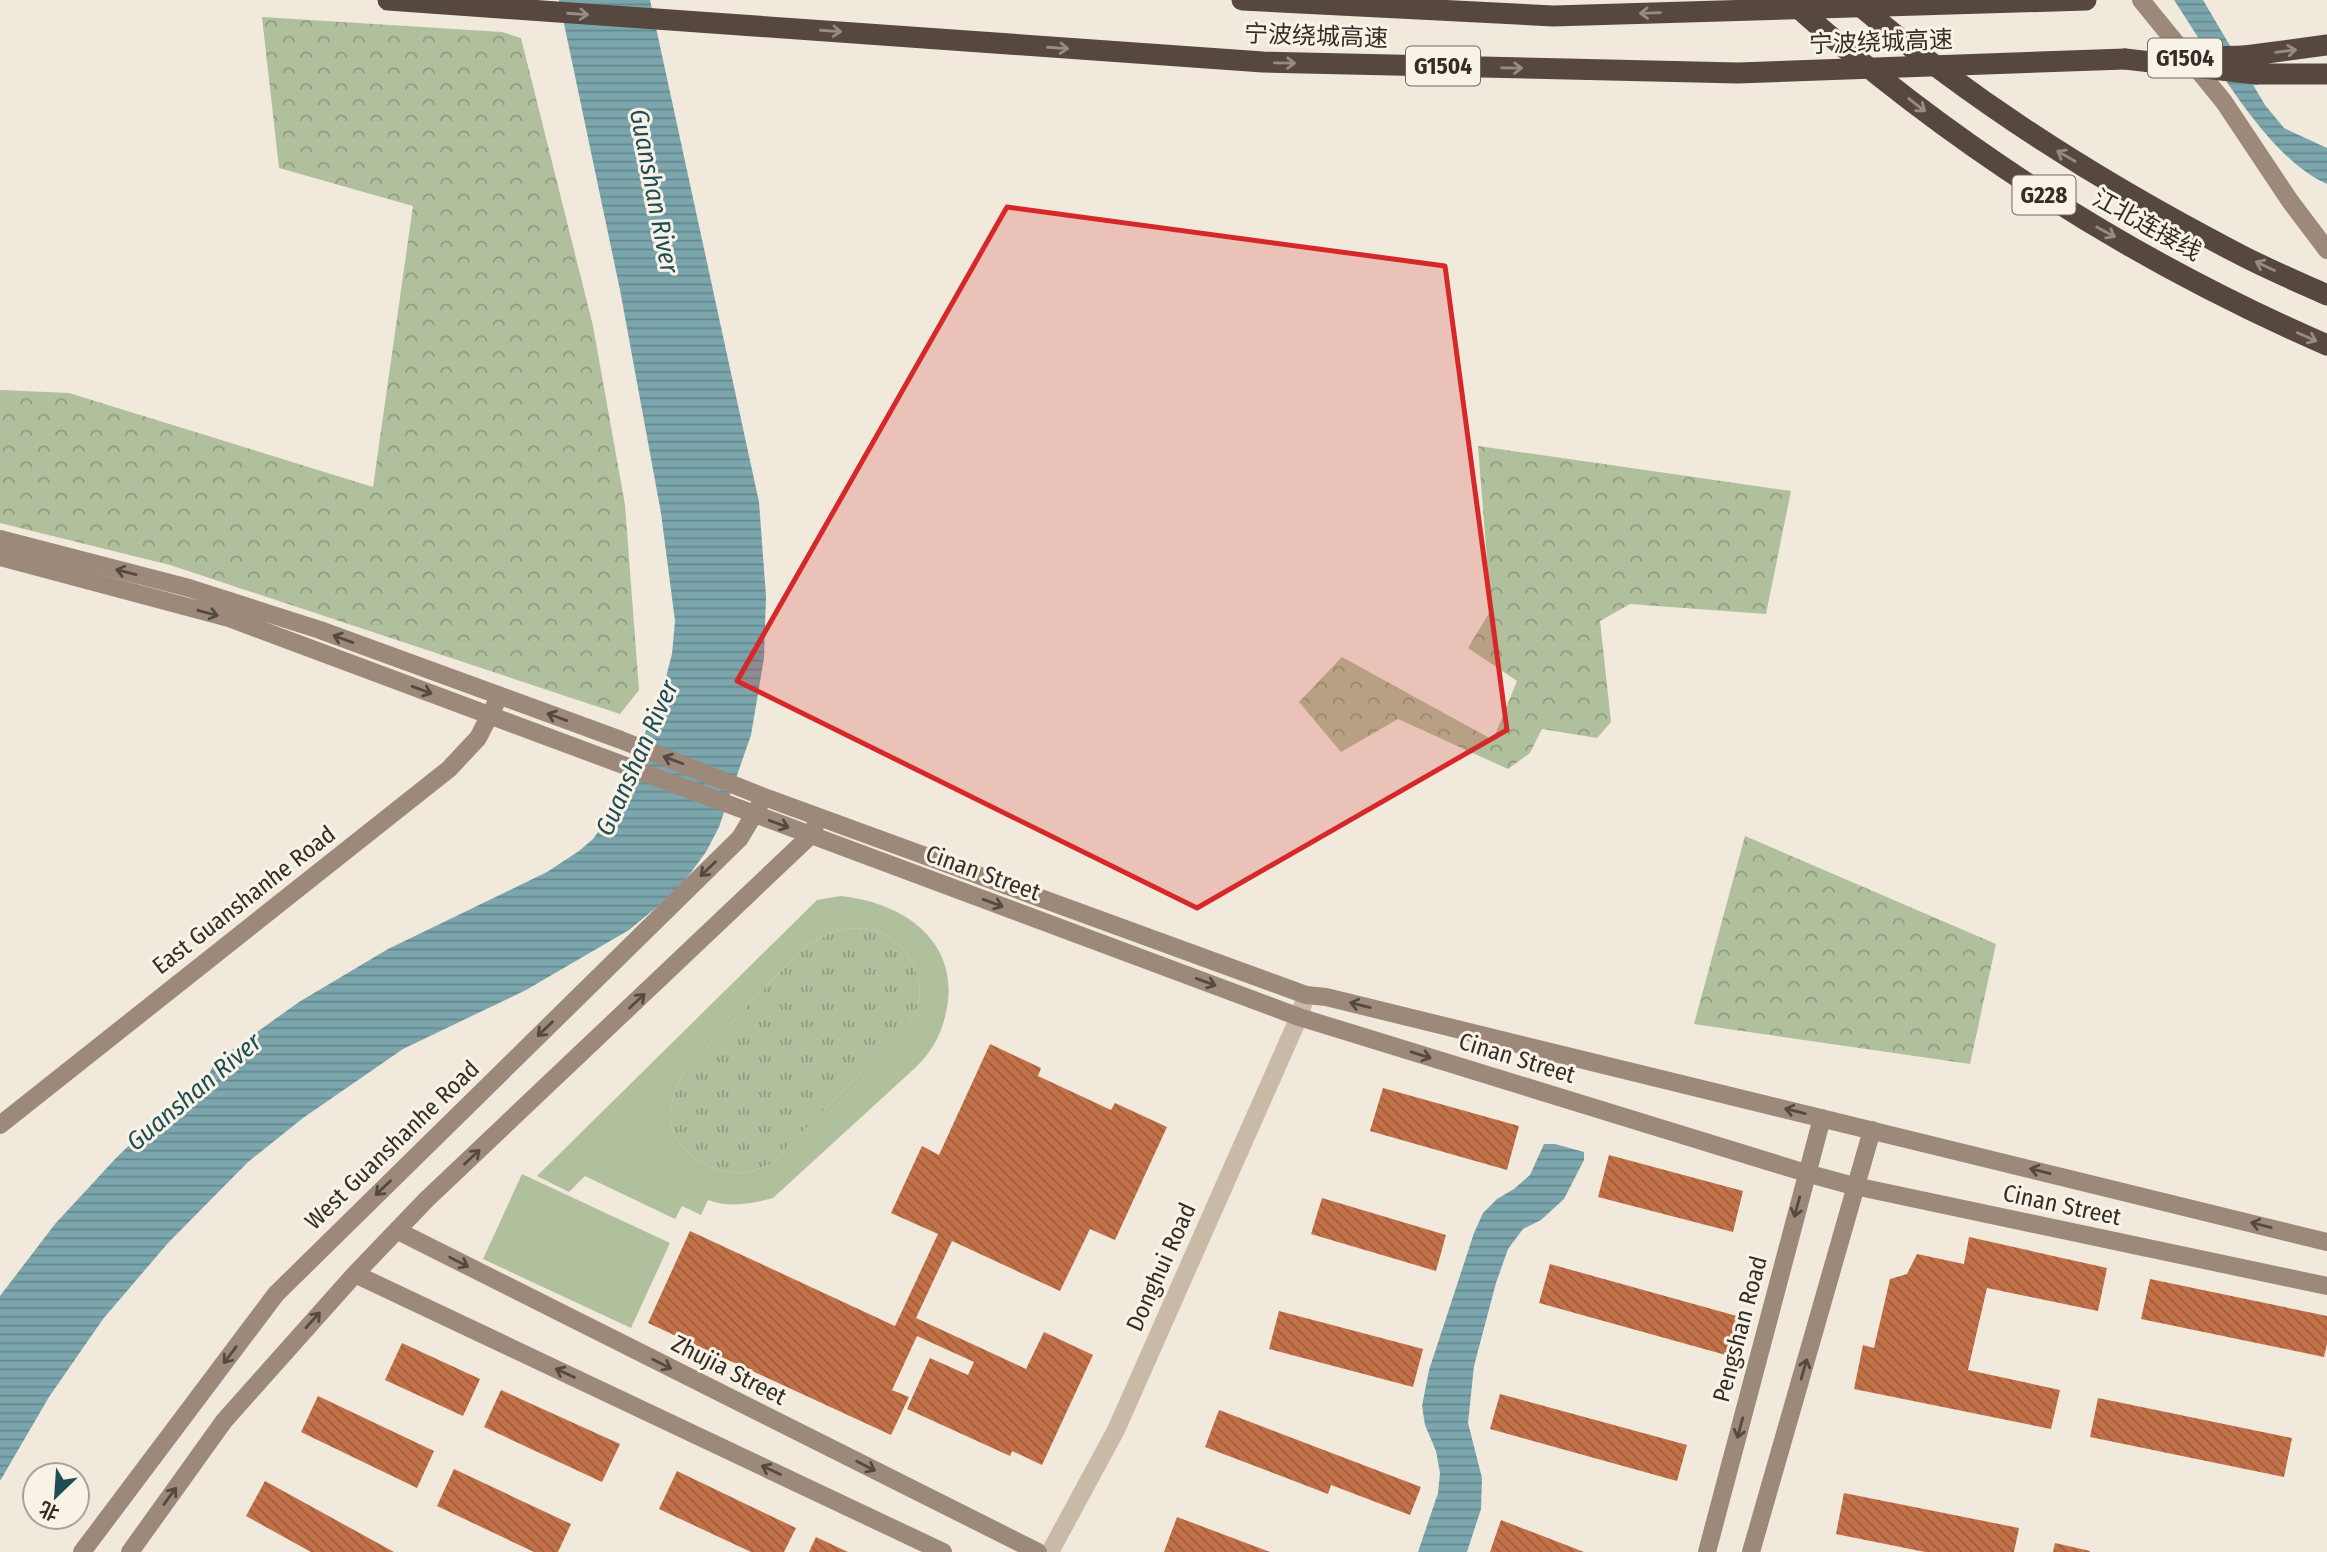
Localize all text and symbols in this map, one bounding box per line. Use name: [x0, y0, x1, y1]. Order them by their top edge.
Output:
one-way arrow: [567, 7, 590, 20]
one-way arrow: [1639, 7, 1662, 20]
street label: 宁波绕城高速: [1244, 19, 1388, 53]
one-way arrow: [819, 25, 842, 38]
street label: 宁波绕城高速: [1809, 25, 1953, 59]
road number: G1504: [2148, 39, 2222, 78]
one-way arrow: [1046, 41, 1069, 54]
one-way arrow: [2274, 44, 2297, 57]
road number: G1504: [1406, 46, 1480, 86]
one-way arrow: [1273, 56, 1296, 69]
one-way arrow: [1500, 61, 1523, 75]
one-way arrow: [1908, 97, 1926, 112]
water label: Guanshan River: [623, 106, 685, 277]
one-way arrow: [2056, 149, 2077, 162]
road number: G228: [2012, 176, 2076, 214]
street label: 江北连接线: [2088, 184, 2206, 266]
one-way arrow: [2095, 225, 2115, 239]
one-way arrow: [2255, 259, 2276, 272]
one-way arrow: [2296, 331, 2318, 344]
one-way arrow: [115, 565, 138, 578]
one-way arrow: [196, 607, 219, 620]
one-way arrow: [333, 631, 355, 644]
water label: Guanshan River: [589, 675, 685, 840]
one-way arrow: [411, 685, 433, 697]
one-way arrow: [546, 710, 568, 722]
one-way arrow: [663, 753, 685, 766]
one-way arrow: [768, 819, 790, 831]
street label: East Guanshanhe Road: [147, 820, 341, 980]
street label: Cinan Street: [922, 839, 1044, 907]
one-way arrow: [699, 861, 716, 878]
one-way arrow: [981, 898, 1003, 910]
one-way arrow: [1194, 977, 1216, 989]
one-way arrow: [628, 993, 645, 1010]
one-way arrow: [1349, 998, 1372, 1011]
one-way arrow: [537, 1020, 554, 1037]
water label: Guanshan River: [120, 1026, 268, 1157]
street label: Cinan Street: [1456, 1027, 1579, 1089]
one-way arrow: [1410, 1049, 1432, 1062]
street label: West Guanshanhe Road: [299, 1055, 485, 1235]
one-way arrow: [1784, 1104, 1807, 1118]
one-way arrow: [462, 1149, 480, 1166]
one-way arrow: [2029, 1164, 2052, 1177]
street label: Cinan Street: [2000, 1179, 2124, 1231]
one-way arrow: [375, 1180, 392, 1197]
one-way arrow: [1790, 1196, 1803, 1218]
street label: Donghui Road: [1120, 1199, 1202, 1335]
one-way arrow: [2250, 1218, 2273, 1231]
street label: Pengshan Road: [1707, 1253, 1773, 1405]
one-way arrow: [448, 1255, 469, 1269]
one-way arrow: [305, 1312, 322, 1329]
street label: Zhujia Street: [667, 1329, 791, 1411]
one-way arrow: [222, 1345, 237, 1364]
one-way arrow: [651, 1357, 672, 1371]
one-way arrow: [1798, 1358, 1811, 1380]
one-way arrow: [555, 1366, 576, 1379]
one-way arrow: [1733, 1416, 1746, 1438]
one-way arrow: [855, 1459, 876, 1473]
north arrow: [21, 1461, 91, 1531]
one-way arrow: [761, 1463, 782, 1477]
one-way arrow: [162, 1487, 177, 1506]
text: 北: [36, 1497, 63, 1525]

